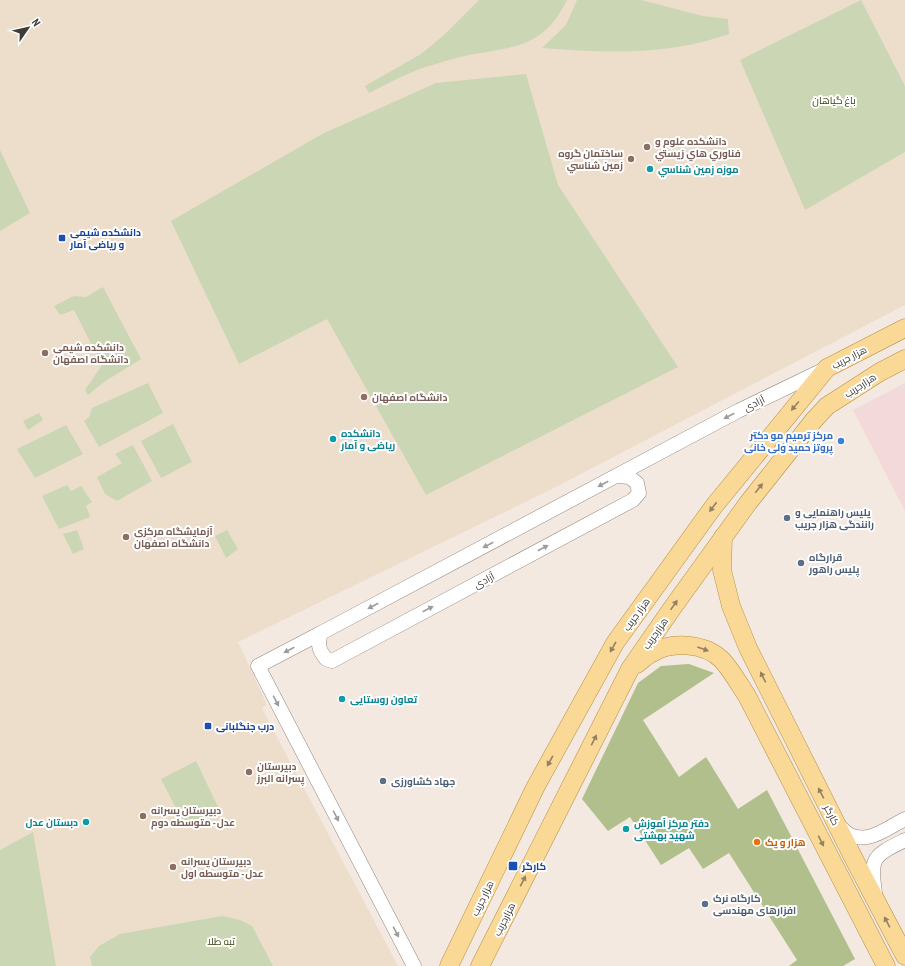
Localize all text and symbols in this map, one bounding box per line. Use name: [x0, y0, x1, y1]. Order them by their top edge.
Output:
north arrow: [8, 8, 48, 48]
text: N: [29, 16, 44, 29]
park label: باغ گیاهان: [812, 94, 856, 107]
place label: دانشکده علوم و فناوري هاي زيستي: [655, 135, 741, 162]
marker: دانشکده علوم و فناوري هاي زيستي: [642, 142, 652, 152]
place label: ساختمان گروه زمين شناسي: [558, 147, 623, 174]
marker: ساختمان گروه زمين شناسي: [626, 154, 636, 164]
place label: موزه زمين شناسي: [658, 163, 739, 178]
marker: موزه زمين شناسي: [645, 164, 655, 174]
place label: دانشکده شیمی و ریاضی آمار: [69, 226, 141, 251]
marker: دانشکده شیمی و ریاضی آمار: [57, 233, 67, 243]
place label: دانشکده شیمی دانشگاه اصفهان: [53, 341, 128, 366]
street label: هزار جریب: [829, 343, 869, 372]
marker: دانشکده شیمی دانشگاه اصفهان: [40, 348, 50, 358]
street label: هزارجریب: [842, 370, 879, 401]
place label: دانشگاه اصفهان: [372, 391, 447, 404]
marker: دانشگاه اصفهان: [359, 392, 369, 402]
street label: آزادی: [742, 393, 767, 414]
one-way arrow: [791, 401, 800, 411]
one-way arrow: [723, 412, 735, 419]
place label: دانشکده ریاضی و آمار: [340, 427, 395, 452]
place label: مرکز ترمیم مو دکتر پروتز حمید ولی خانی: [744, 429, 833, 455]
marker: دانشکده ریاضی و آمار: [328, 434, 338, 444]
marker: مرکز ترمیم مو دکتر پروتز حمید ولی خانی: [836, 436, 846, 446]
one-way arrow: [597, 481, 608, 488]
one-way arrow: [755, 483, 763, 494]
one-way arrow: [709, 502, 717, 512]
place label: پلیس راهنمایی و رانندگی هزار جریب: [795, 506, 874, 531]
marker: پلیس راهنمایی و رانندگی هزار جریب: [782, 513, 792, 523]
place label: آزمایشگاه مرکزی دانشگاه اصفهان: [134, 525, 214, 550]
marker: آزمایشگاه مرکزی دانشگاه اصفهان: [121, 532, 131, 542]
one-way arrow: [482, 542, 493, 548]
one-way arrow: [537, 545, 549, 551]
place label: قرارگاه پلیس راهور: [808, 551, 860, 577]
marker: قرارگاه پلیس راهور: [796, 558, 806, 568]
street label: آزادی: [472, 569, 497, 591]
street label: هزار جریب: [620, 595, 653, 633]
one-way arrow: [670, 599, 678, 610]
one-way arrow: [367, 602, 378, 609]
one-way arrow: [423, 606, 434, 613]
street label: هزارجریب: [640, 615, 671, 652]
one-way arrow: [610, 641, 617, 653]
one-way arrow: [284, 646, 295, 653]
one-way arrow: [698, 647, 710, 653]
one-way arrow: [760, 671, 766, 683]
place label: تعاون روستایی: [350, 693, 418, 706]
marker: تعاون روستایی: [337, 694, 347, 704]
one-way arrow: [272, 695, 279, 707]
place label: درب جنگلبانی: [216, 720, 274, 733]
marker: درب جنگلبانی: [203, 721, 213, 731]
one-way arrow: [591, 734, 597, 746]
one-way arrow: [547, 755, 554, 766]
place label: دبیرستان پسرانه البرز: [256, 760, 305, 786]
marker: دبیرستان پسرانه البرز: [244, 767, 254, 777]
place label: جهاد کشاورزی: [391, 775, 455, 788]
marker: جهاد کشاورزی: [378, 776, 388, 786]
one-way arrow: [818, 788, 824, 799]
street label: کارگر: [820, 802, 842, 828]
place label: دبیرستان پسرانه عدل - متوسطه دوم: [151, 804, 235, 830]
marker: دبیرستان پسرانه عدل - متوسطه دوم: [138, 811, 148, 821]
one-way arrow: [333, 811, 339, 822]
place label: دبستان عدل: [26, 816, 78, 829]
marker: دبستان عدل: [81, 817, 91, 827]
place label: دفتر مرکز آموزش شهید بهشتی: [634, 817, 709, 842]
marker: دفتر مرکز آموزش شهید بهشتی: [621, 824, 631, 834]
one-way arrow: [818, 835, 825, 846]
place label: هزار و یک: [765, 836, 806, 849]
marker: هزار و یک: [752, 837, 762, 847]
place label: دبیرستان پسرانه عدل - متوسطه اول: [181, 855, 264, 880]
marker: کارگر: [507, 860, 519, 872]
place label: کارگر: [521, 860, 546, 873]
marker: دبیرستان پسرانه عدل - متوسطه اول: [168, 862, 178, 872]
one-way arrow: [520, 875, 526, 887]
street label: هزار جریب: [468, 878, 497, 918]
place label: کارگاه نرک افزارهای مهندسی: [713, 892, 796, 917]
marker: کارگاه نرک افزارهای مهندسی: [700, 899, 710, 909]
street label: هزارجریب: [491, 900, 518, 938]
one-way arrow: [884, 916, 890, 927]
one-way arrow: [393, 926, 399, 937]
park label: تبه طلا: [207, 935, 235, 948]

